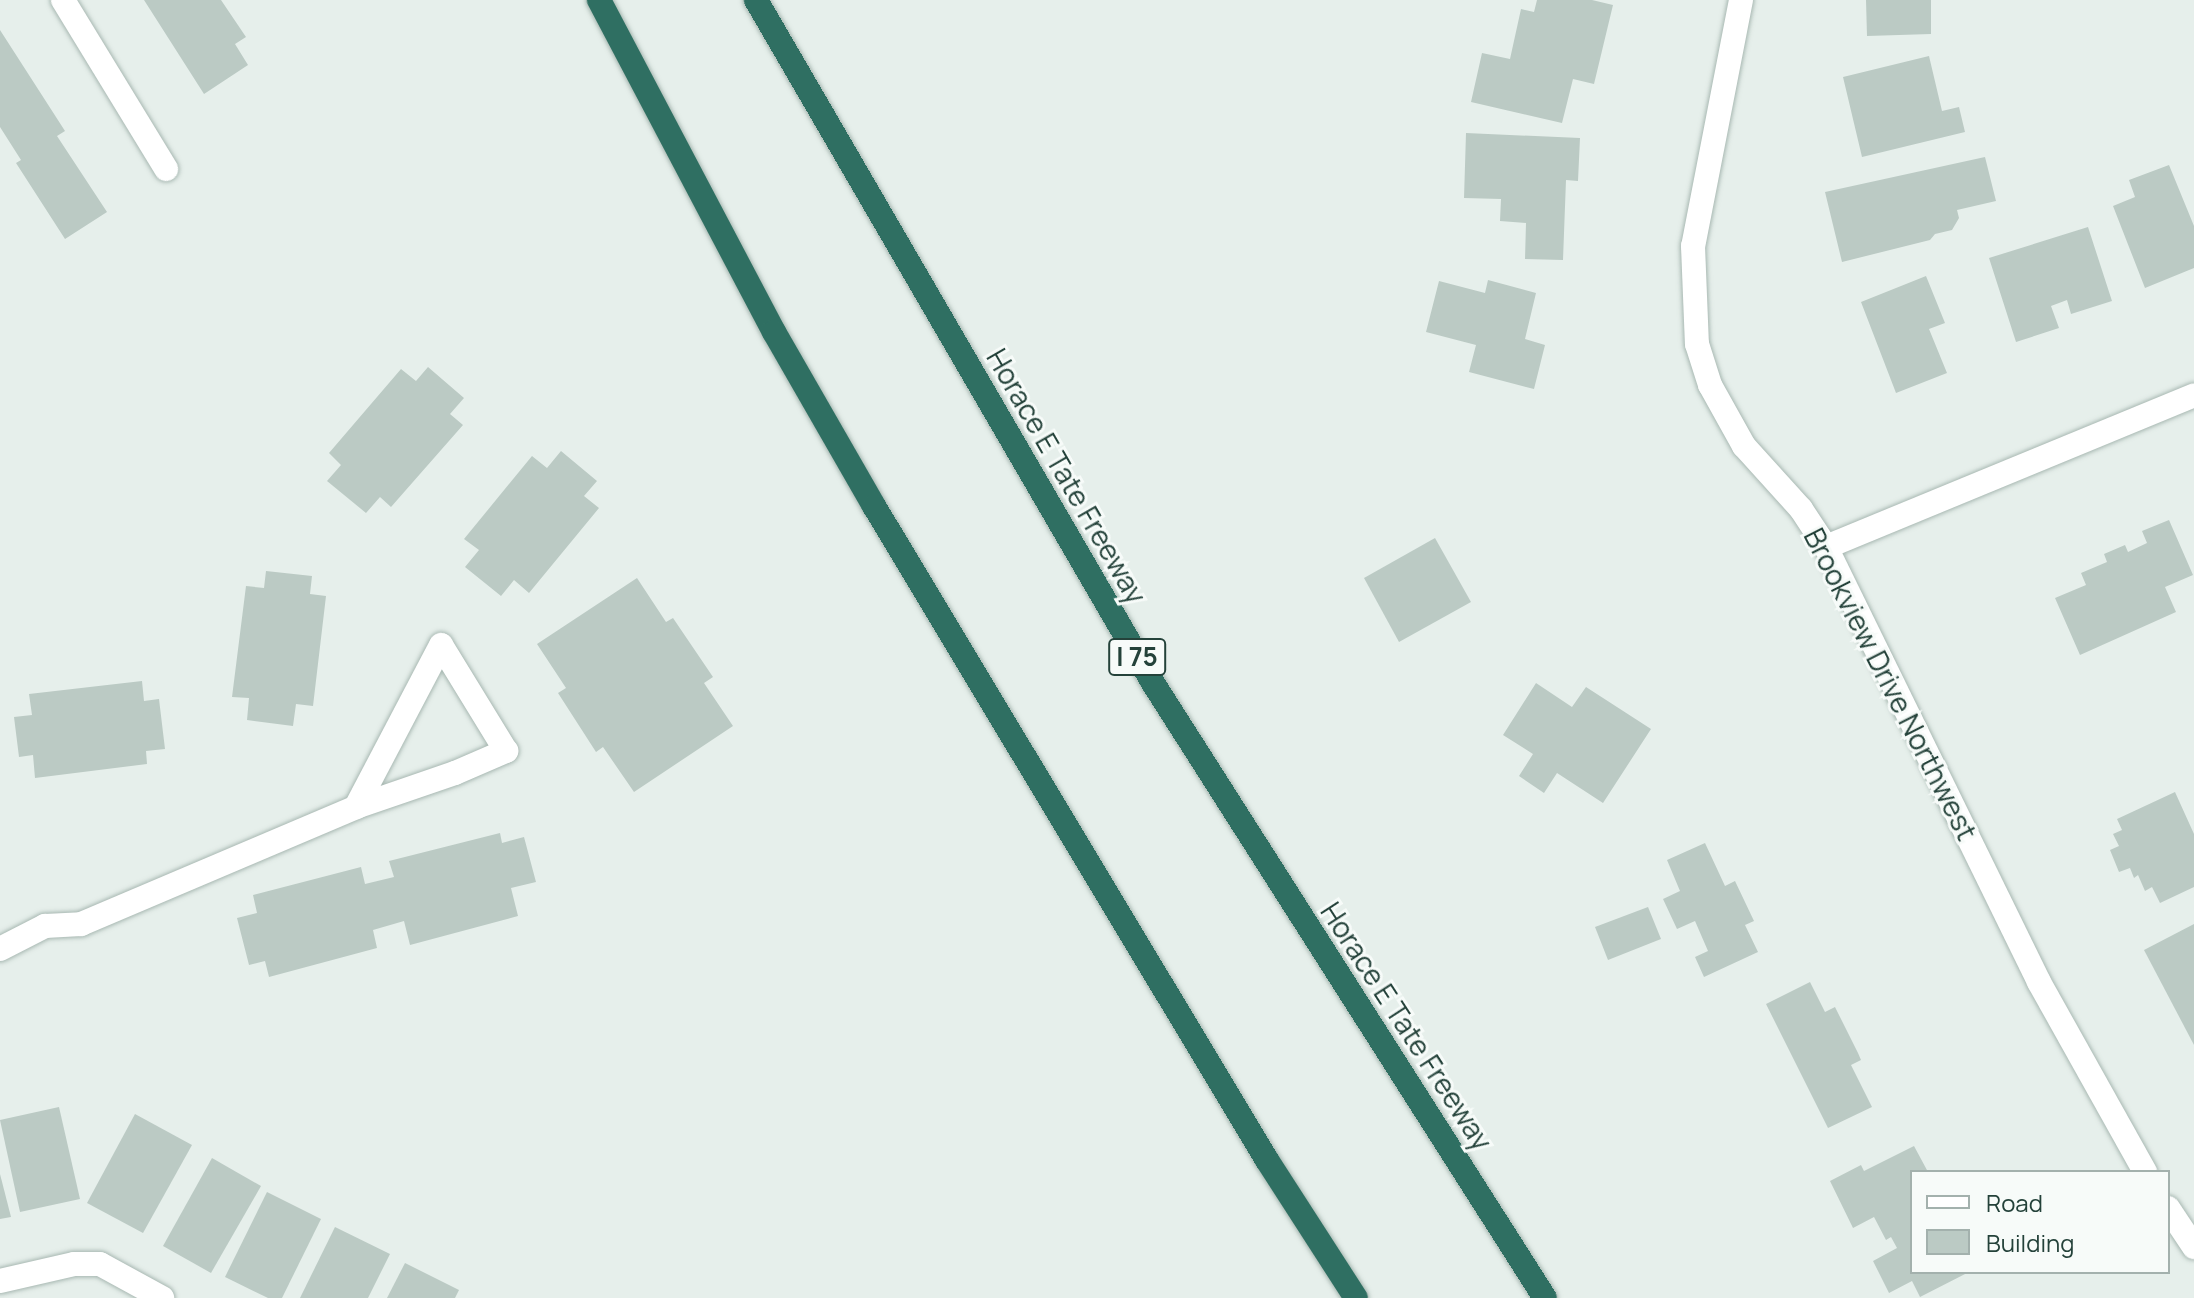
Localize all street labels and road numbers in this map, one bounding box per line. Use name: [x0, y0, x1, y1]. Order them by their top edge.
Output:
street label: Horace E Tate Freeway: [980, 343, 1154, 609]
street label: Brookview Drive Northwest: [1798, 522, 1984, 846]
road number: I 75: [1107, 635, 1167, 679]
street label: Horace E Tate Freeway: [1314, 896, 1500, 1156]

